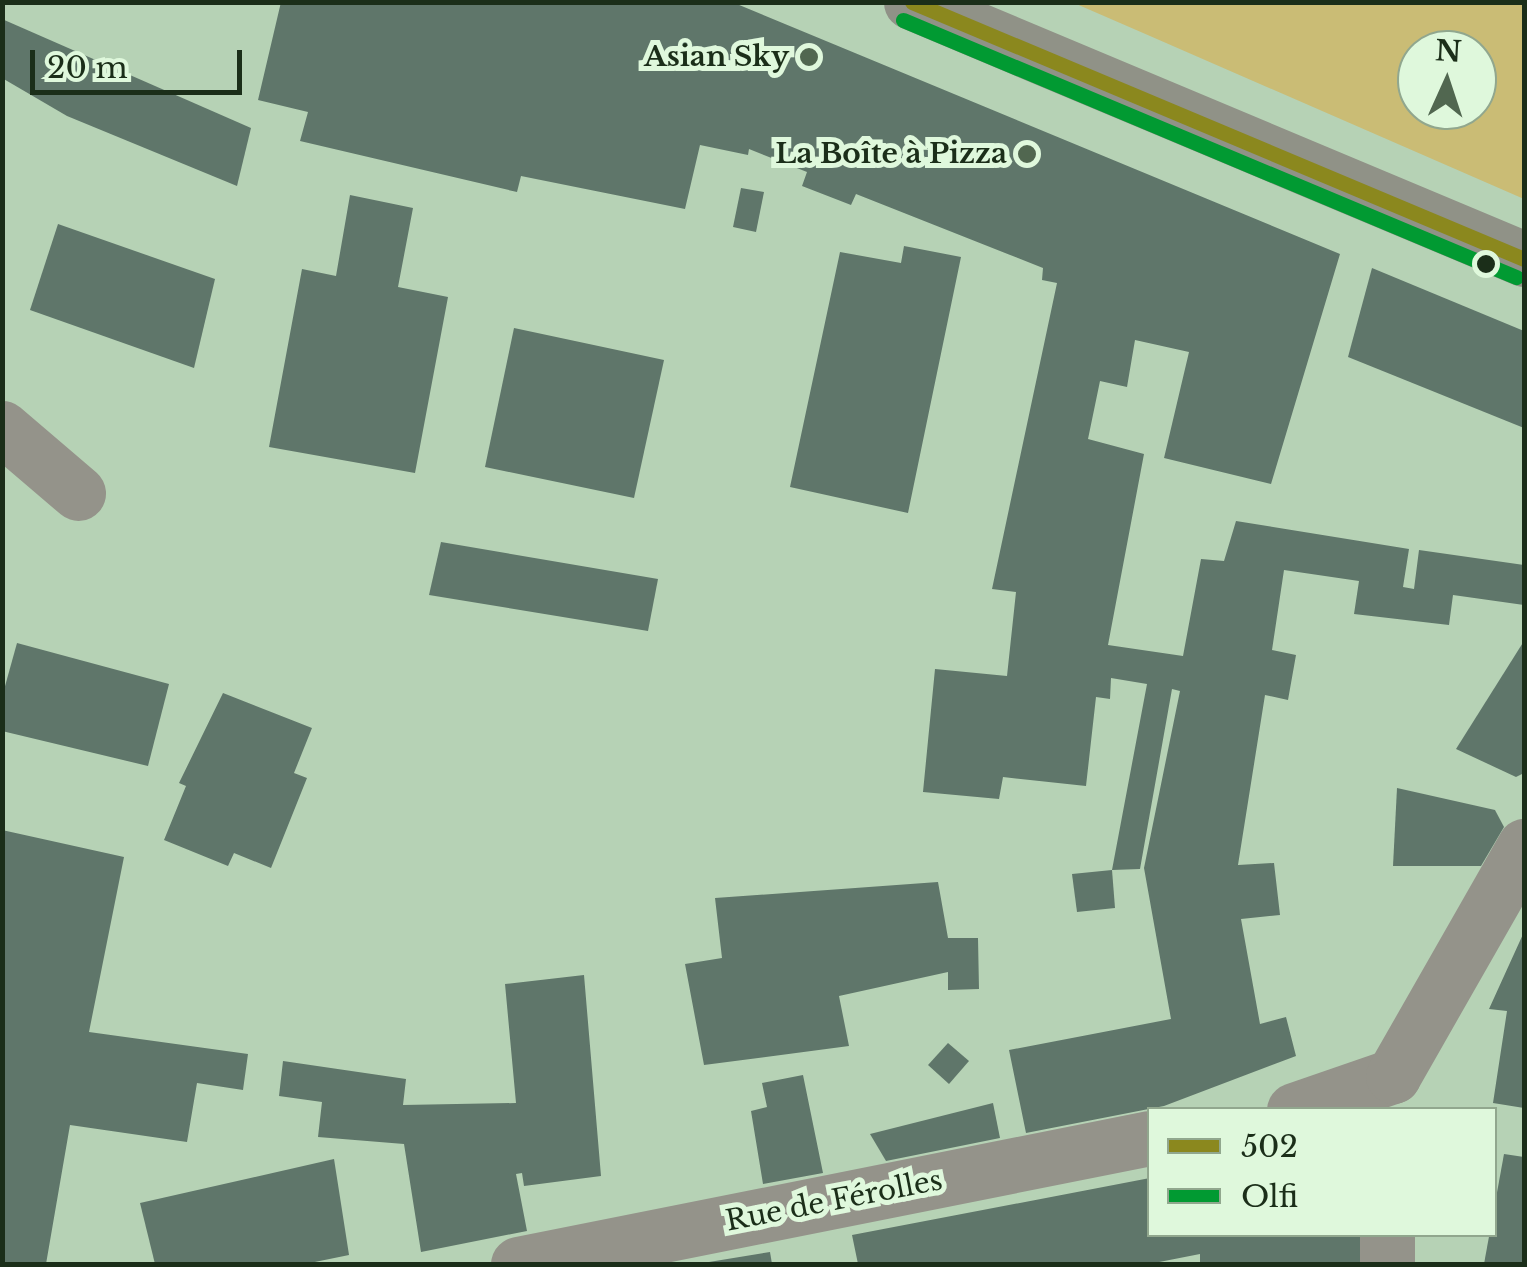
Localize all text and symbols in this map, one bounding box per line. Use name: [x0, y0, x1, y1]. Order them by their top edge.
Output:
scale bar: [35, 30, 248, 92]
north arrow: [1397, 30, 1497, 130]
text: N: [1434, 33, 1463, 70]
place label: Asian Sky: [644, 40, 789, 74]
marker: Asian Sky: [798, 46, 820, 68]
text: 20 m: [47, 49, 128, 86]
place label: La Boîte à Pizza: [775, 137, 1007, 171]
marker: La Boîte à Pizza: [1016, 143, 1038, 165]
unlabelled marker: [1476, 254, 1496, 274]
legend: [1147, 1107, 1497, 1237]
text: 502: [1241, 1128, 1298, 1165]
street label: Rue de Férolles: [723, 1164, 945, 1238]
text: Olfi: [1241, 1178, 1298, 1215]

